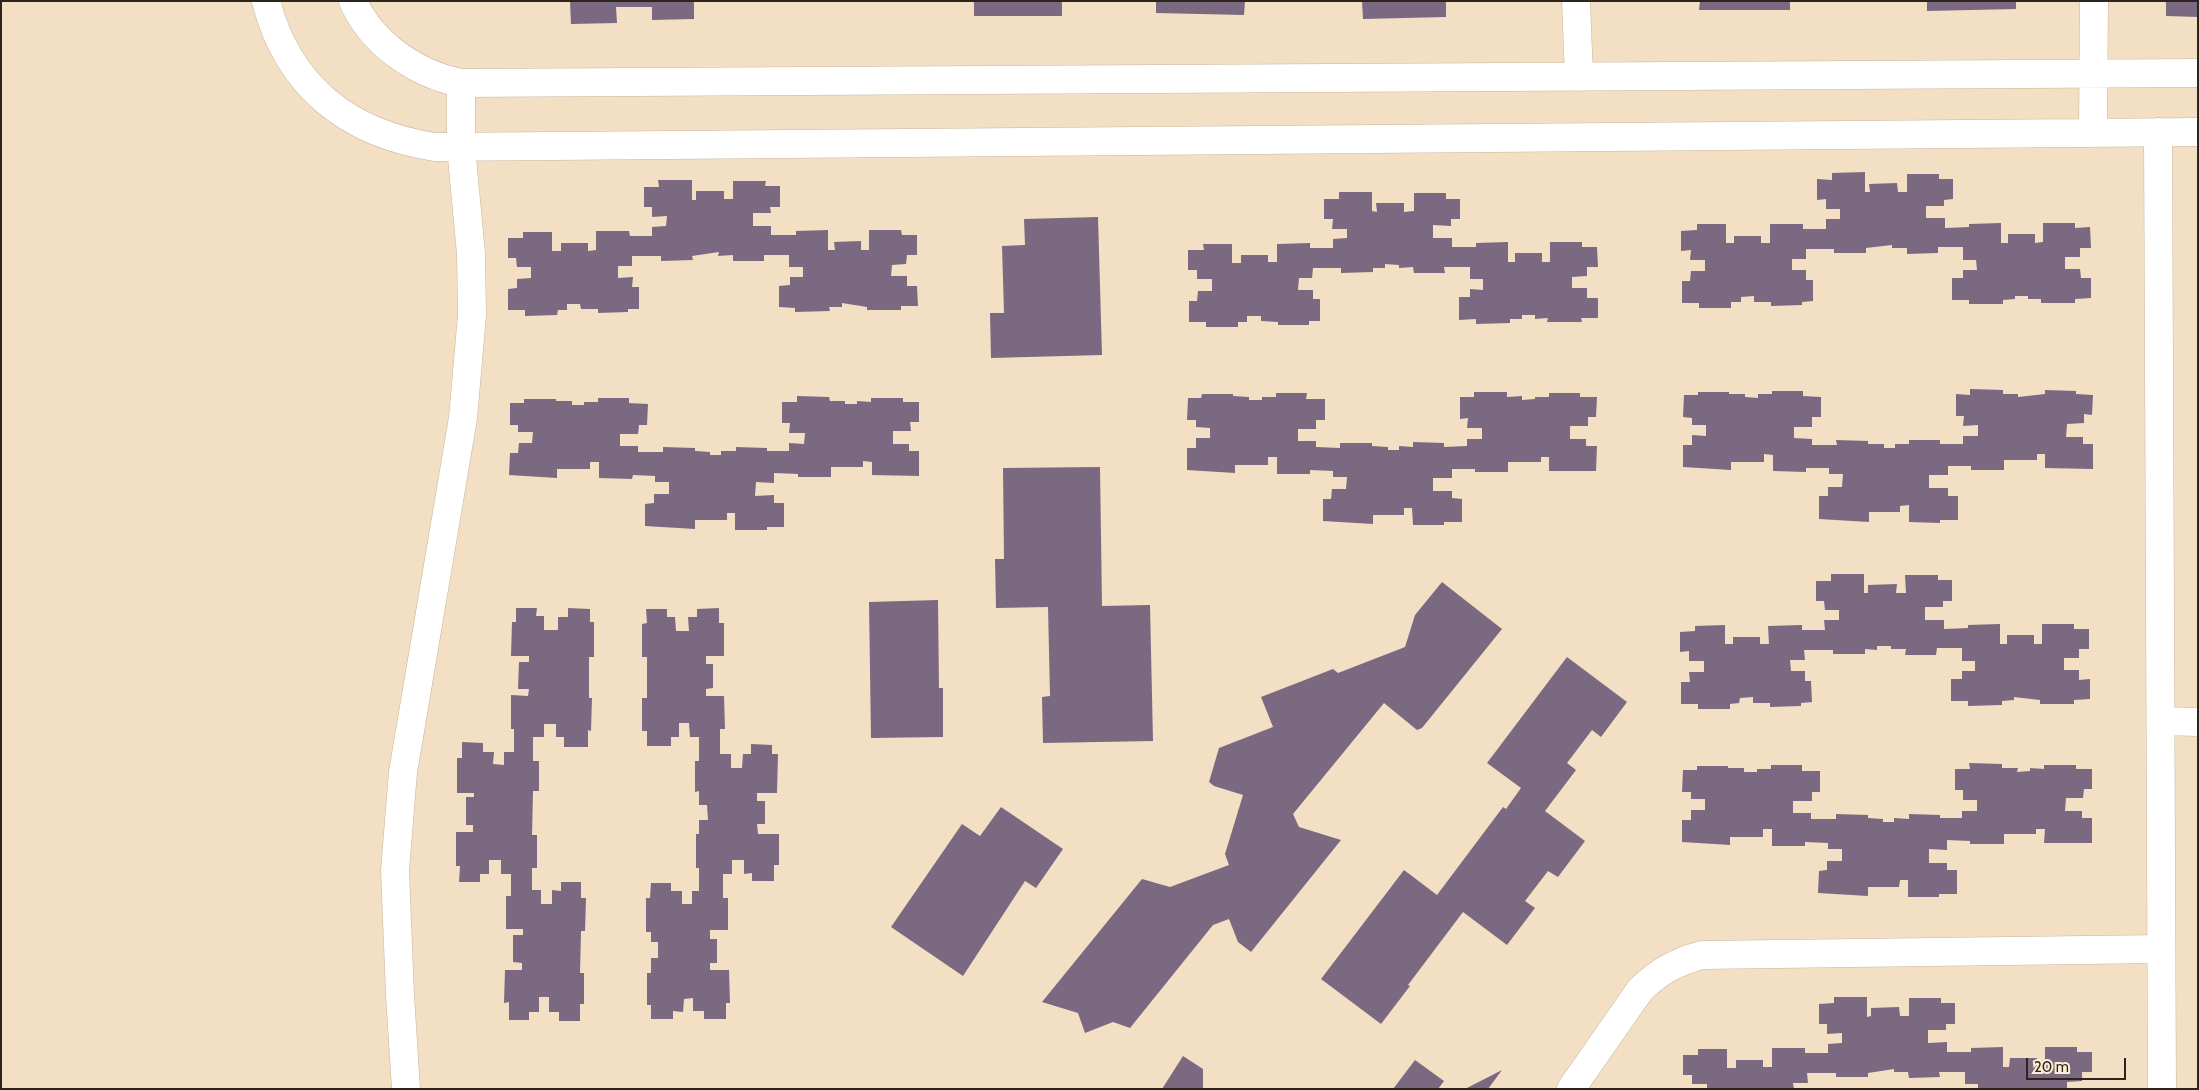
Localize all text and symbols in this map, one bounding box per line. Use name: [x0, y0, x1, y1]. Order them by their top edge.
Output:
scale bar: [2029, 1048, 2129, 1080]
text: 20 m: [2034, 1058, 2069, 1076]

